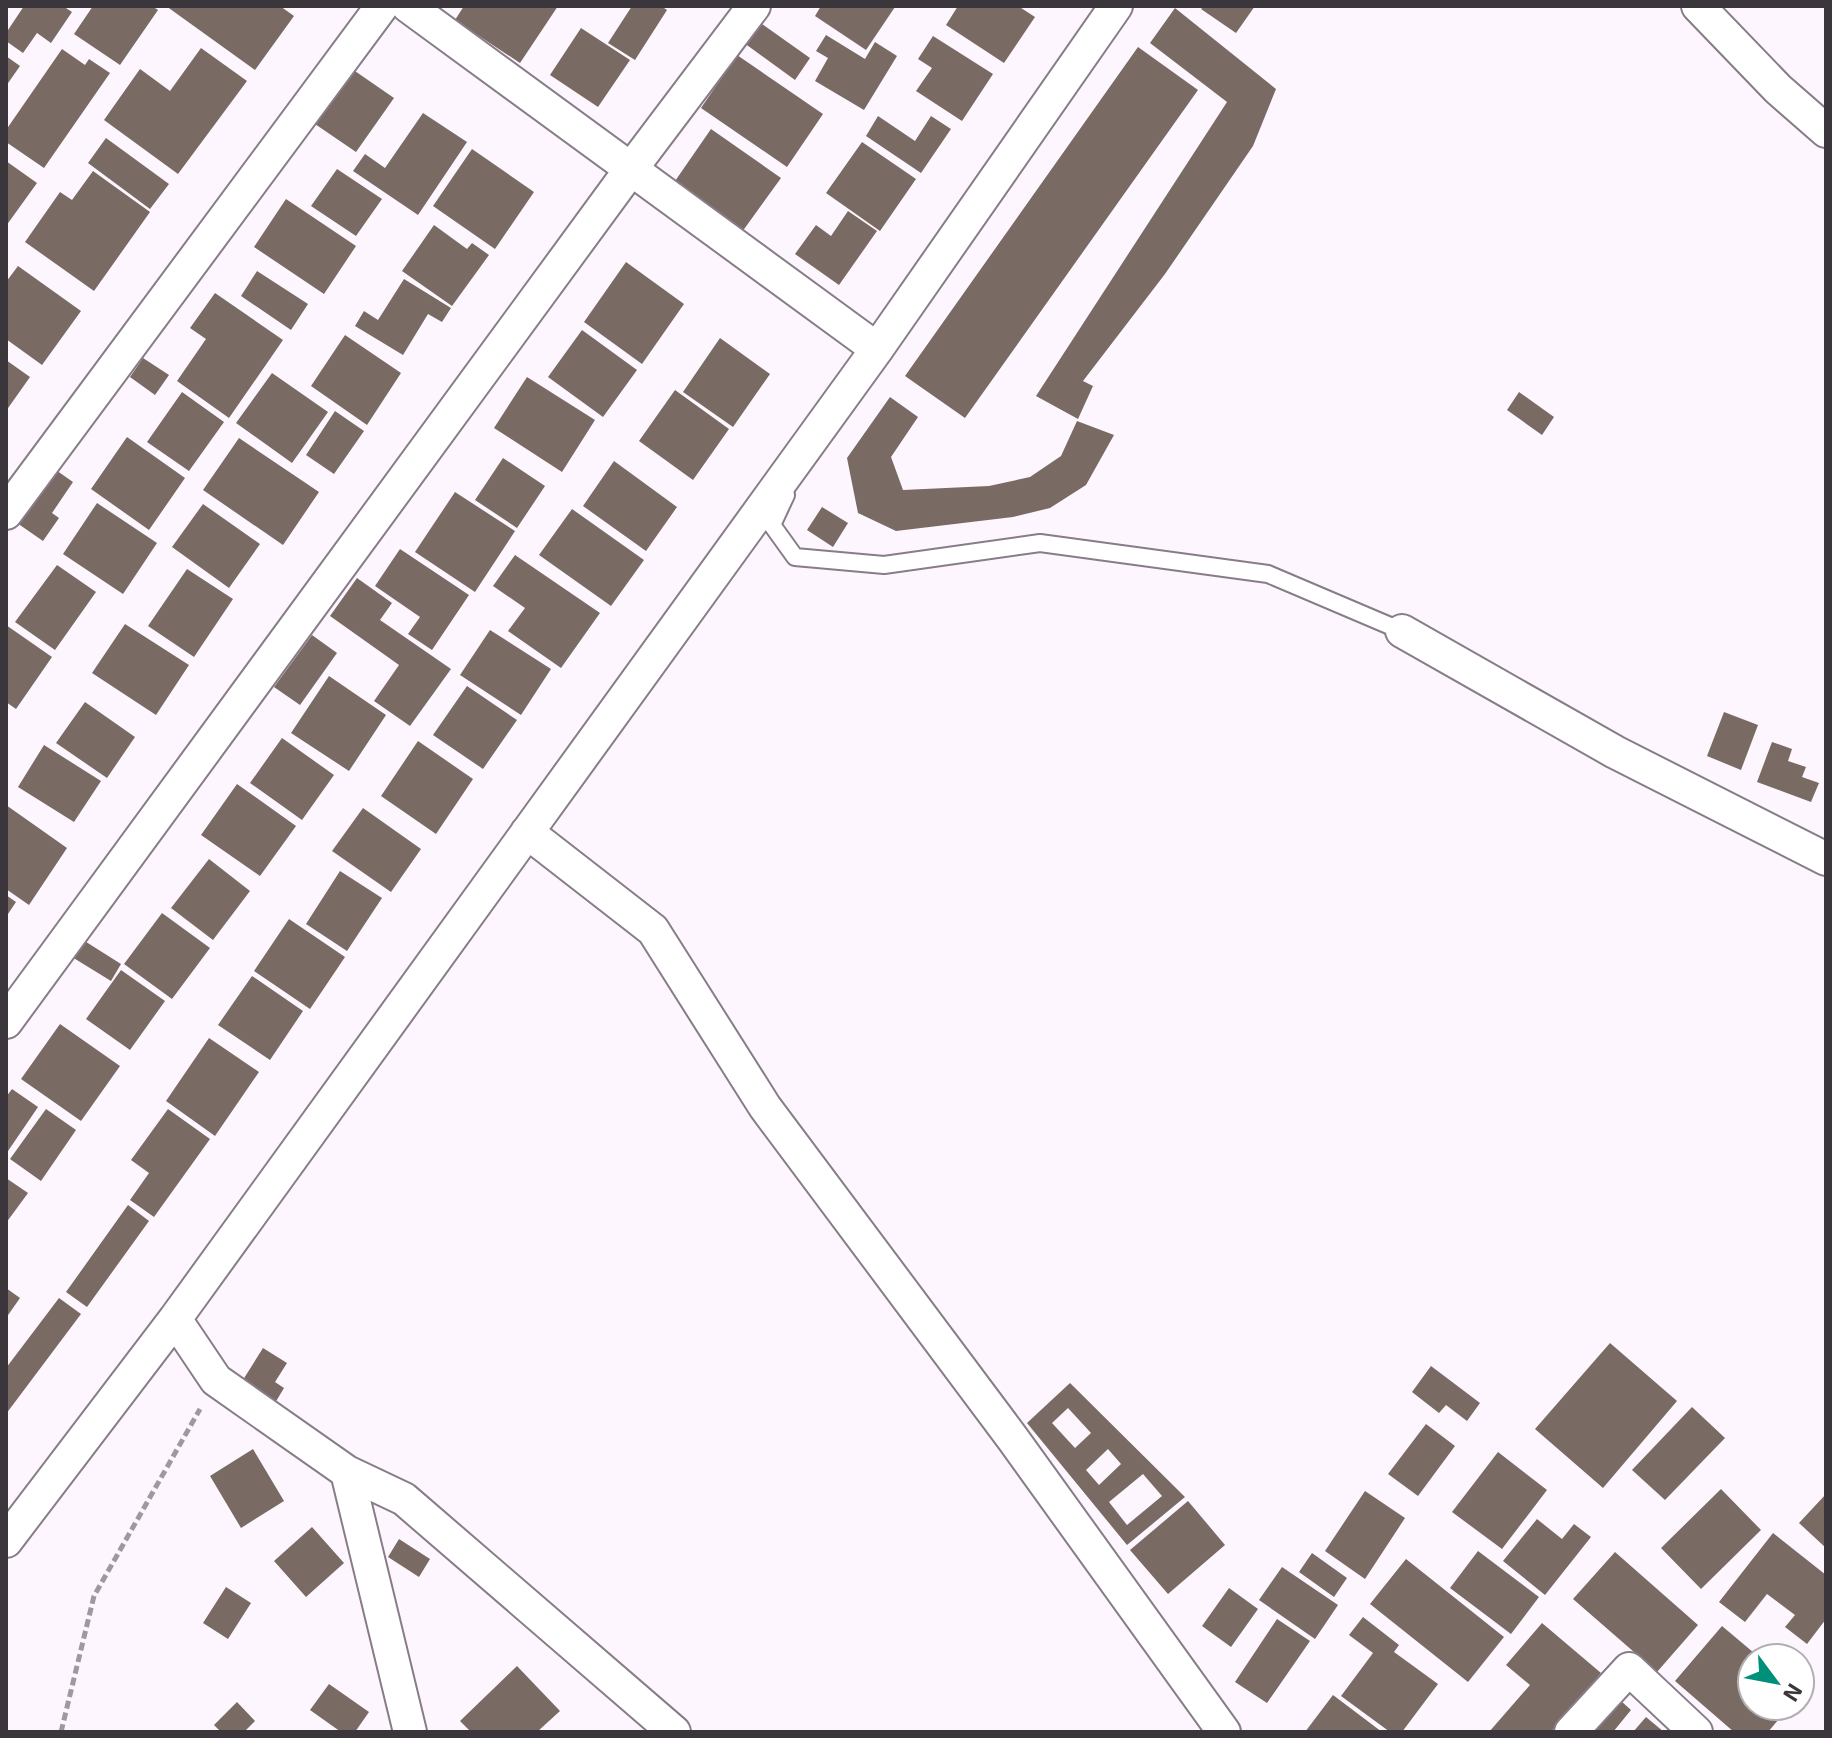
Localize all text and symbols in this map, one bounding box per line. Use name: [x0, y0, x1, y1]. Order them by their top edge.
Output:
north arrow: [1736, 1642, 1816, 1722]
text: N: [1779, 1680, 1809, 1707]

